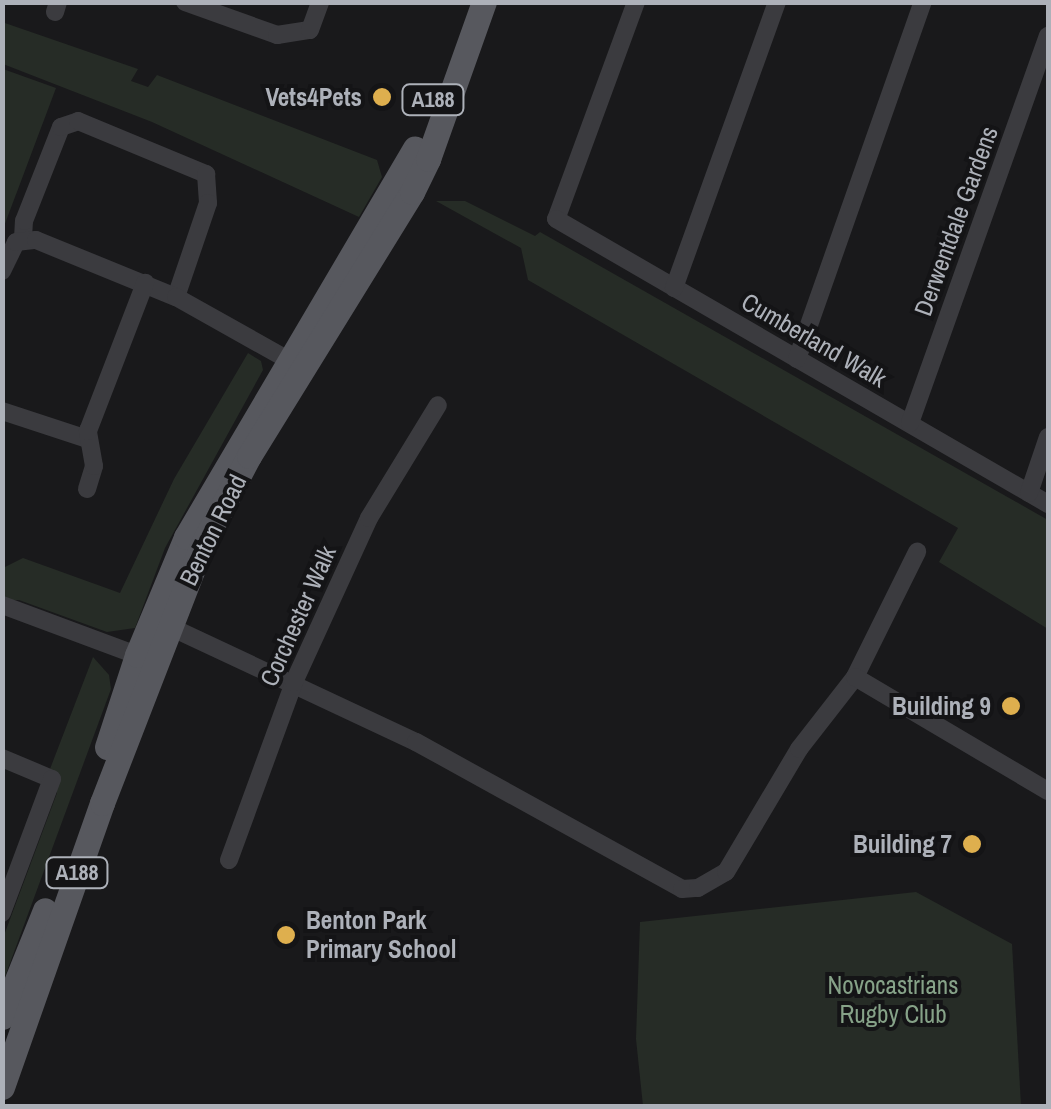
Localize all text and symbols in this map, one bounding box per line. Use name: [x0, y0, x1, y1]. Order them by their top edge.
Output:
place label: Vets4Pets: [266, 82, 362, 112]
road number: A188: [400, 83, 466, 117]
marker: Vets4Pets: [371, 86, 393, 108]
street label: Derwentdale Gardens: [908, 122, 1004, 320]
street label: Cumberland Walk: [736, 286, 892, 394]
street label: Benton Road: [173, 470, 253, 590]
street label: Corchester Walk: [254, 541, 342, 691]
place label: Building 9: [892, 691, 991, 721]
marker: Building 9: [1000, 695, 1022, 717]
place label: Building 7: [853, 829, 952, 859]
marker: Building 7: [961, 833, 983, 855]
road number: A188: [44, 856, 110, 890]
place label: Benton Park Primary School: [306, 906, 456, 965]
marker: Benton Park Primary School: [275, 924, 297, 946]
park label: Novocastrians Rugby Club: [827, 971, 959, 1030]

